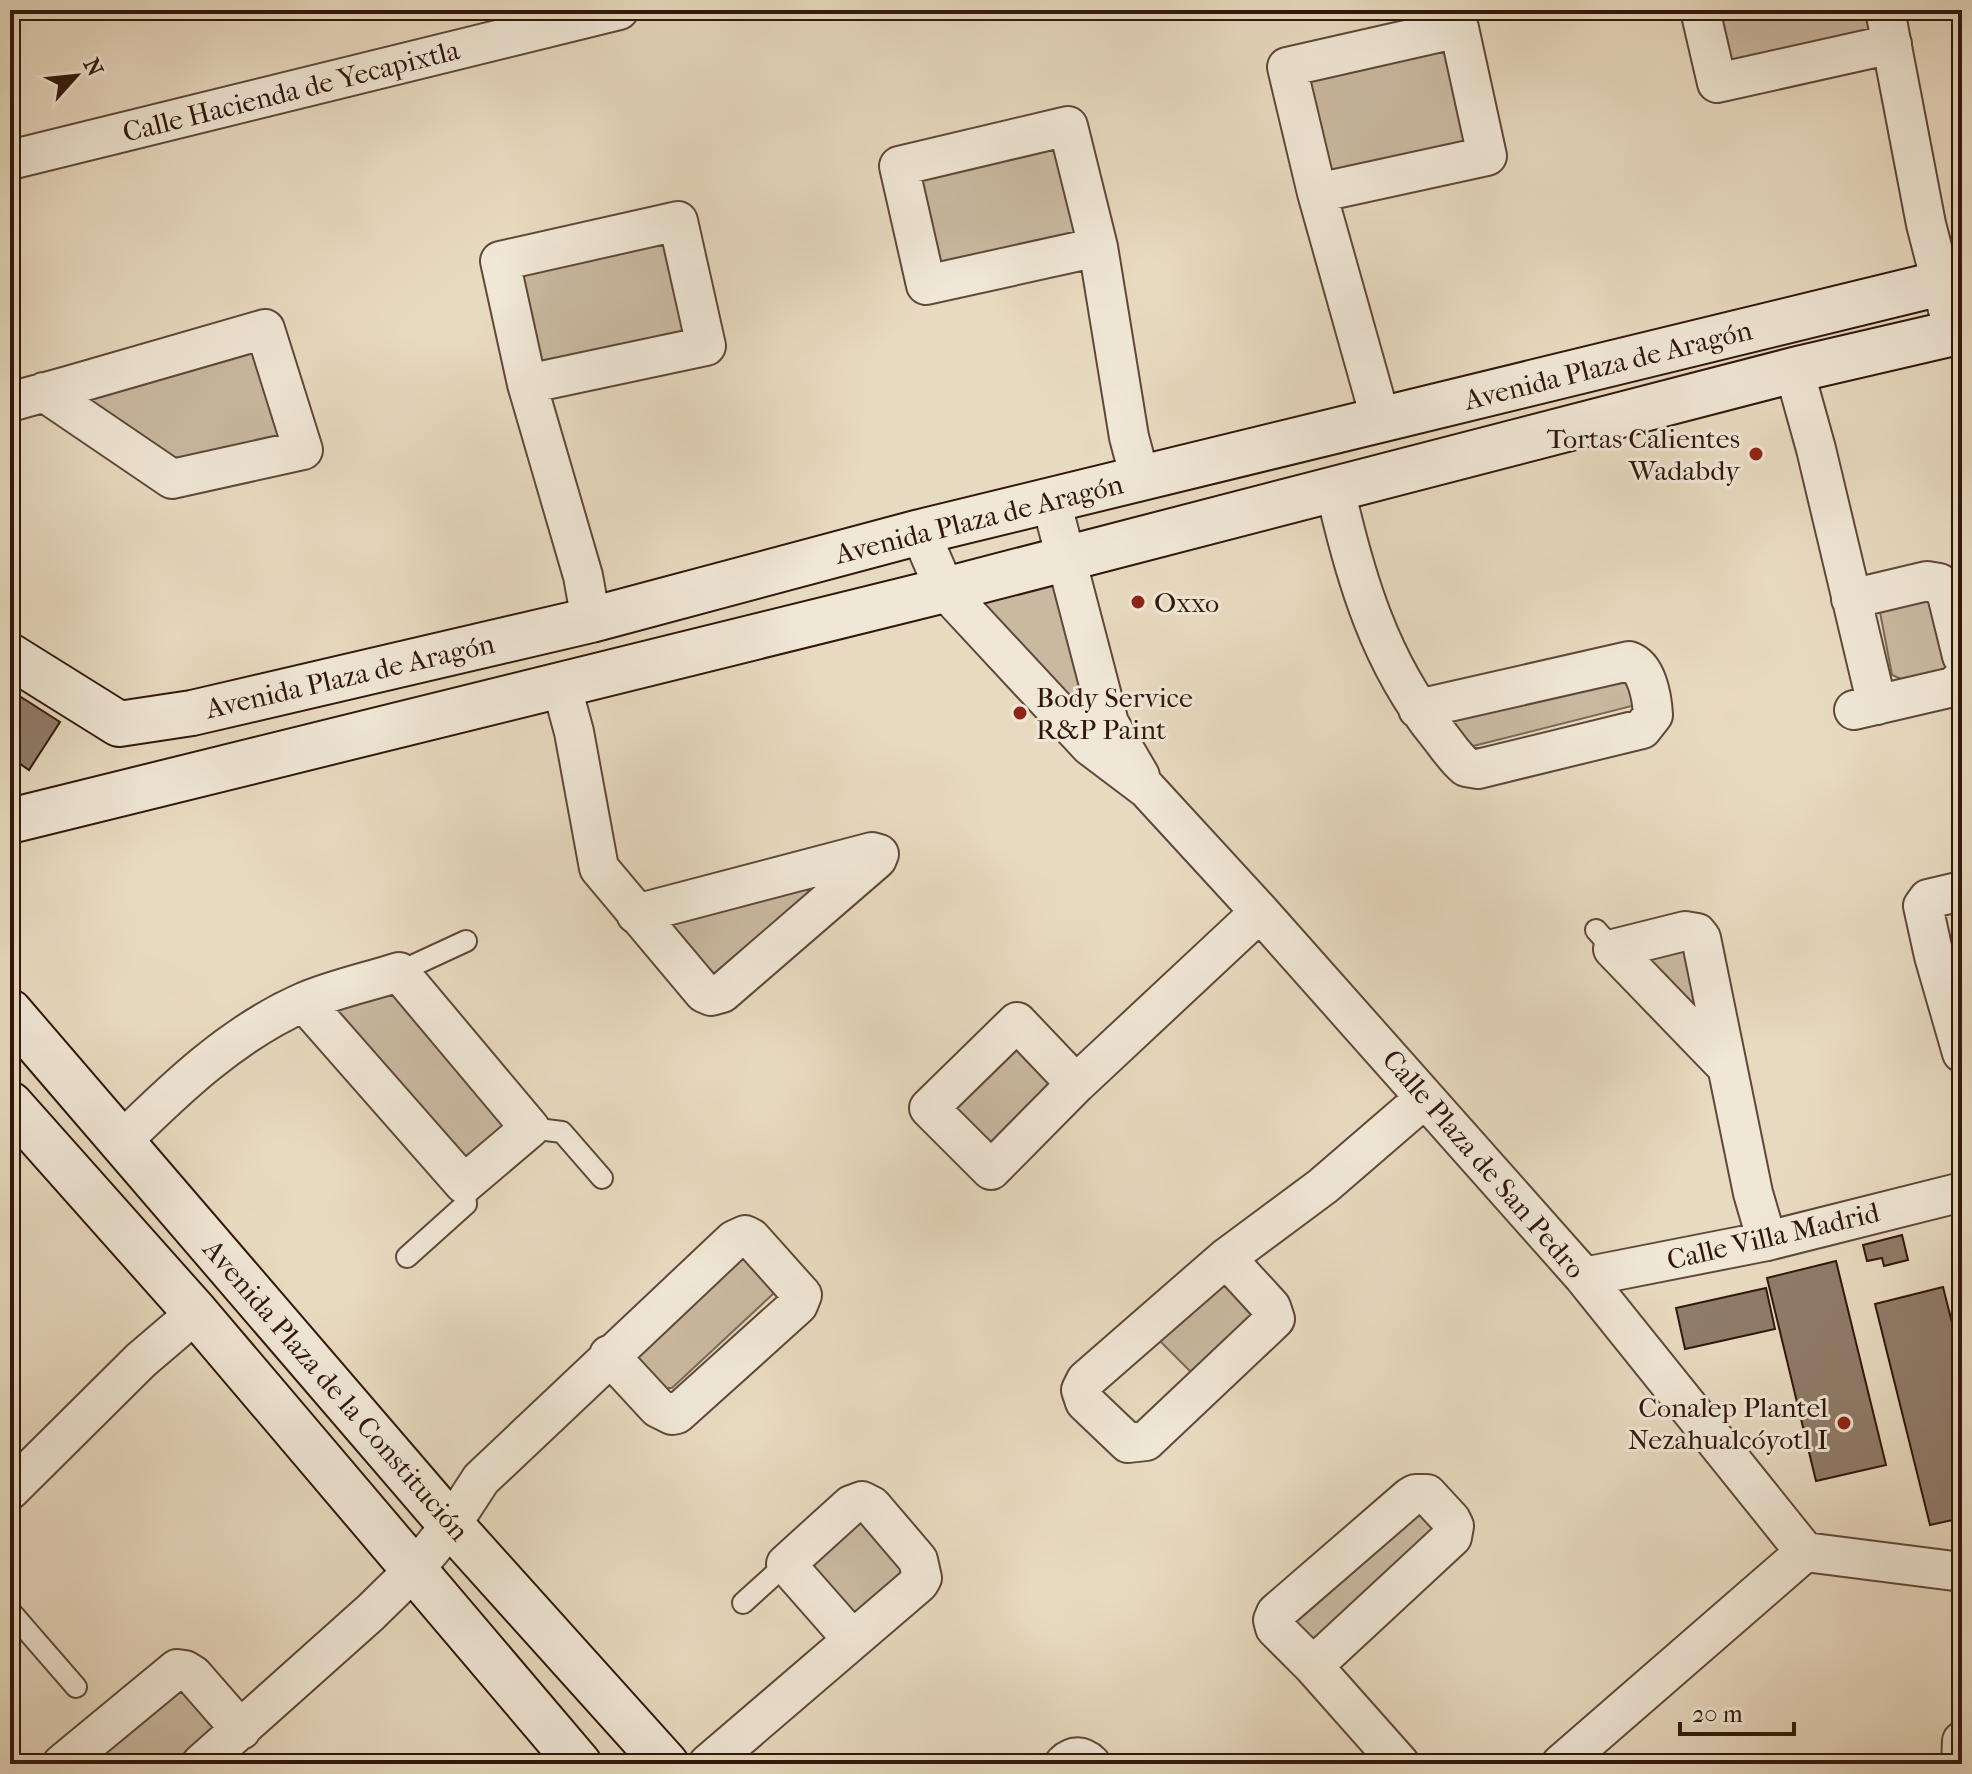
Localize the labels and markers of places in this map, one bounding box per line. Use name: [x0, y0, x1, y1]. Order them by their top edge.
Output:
place label: Tortas Calientes Wadabdy: [1547, 422, 1741, 487]
marker: Tortas Calientes Wadabdy: [1747, 445, 1765, 463]
place label: Oxxo: [1154, 586, 1219, 619]
marker: Oxxo: [1129, 593, 1147, 611]
place label: Body Service R&P Paint: [1036, 681, 1193, 746]
marker: Body Service R&P Paint: [1011, 704, 1029, 722]
place label: Conalep Plantel Nezahualcóyotl I: [1628, 1391, 1828, 1456]
marker: Conalep Plantel Nezahualcóyotl I: [1835, 1414, 1853, 1432]

